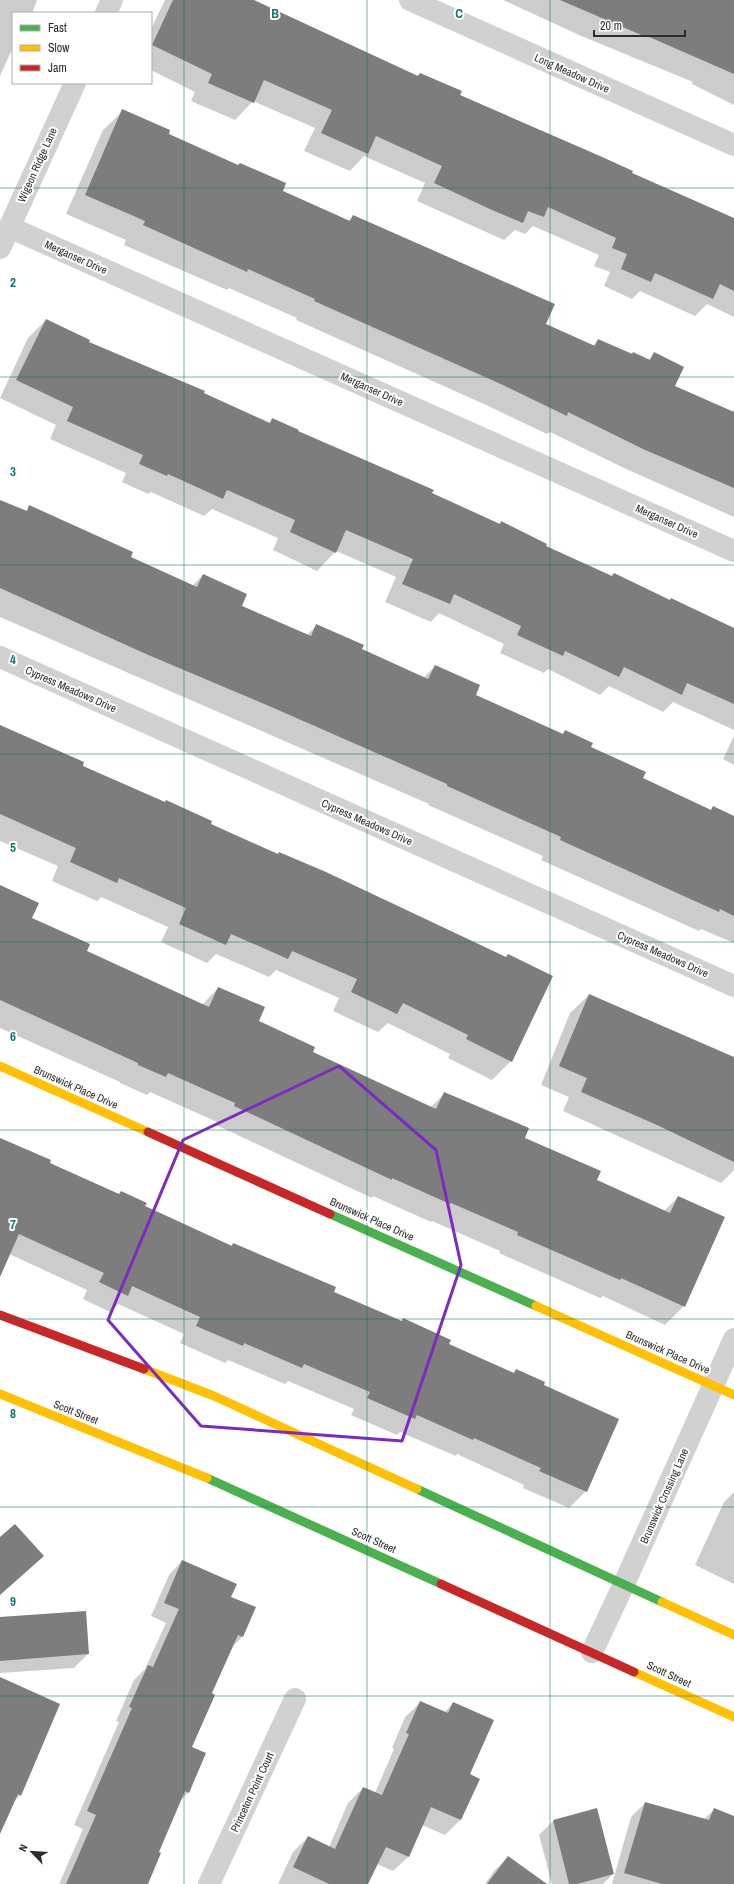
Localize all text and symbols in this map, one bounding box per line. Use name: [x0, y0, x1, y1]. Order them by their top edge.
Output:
text: B: [271, 5, 279, 22]
text: C: [455, 5, 463, 22]
legend: [12, 12, 152, 84]
scale bar: [594, 12, 685, 38]
text: 20 m: [600, 18, 622, 34]
text: Fast: [48, 20, 67, 36]
text: Slow: [48, 40, 70, 56]
street label: Long Meadow Drive: [532, 50, 612, 96]
text: Jam: [48, 60, 67, 76]
street label: Wigeon Ridge Lane: [14, 126, 60, 204]
street label: Merganser Drive: [42, 237, 110, 277]
text: 2: [10, 274, 16, 291]
street label: Merganser Drive: [338, 369, 406, 409]
text: 3: [10, 463, 16, 480]
street label: Merganser Drive: [633, 501, 701, 541]
text: 4: [10, 651, 16, 668]
street label: Cypress Meadows Drive: [23, 663, 119, 715]
street label: Cypress Meadows Drive: [319, 796, 415, 848]
text: 5: [10, 839, 16, 856]
street label: Cypress Meadows Drive: [615, 928, 711, 980]
text: 6: [10, 1028, 16, 1045]
street label: Brunswick Place Drive: [32, 1062, 120, 1112]
street label: Brunswick Place Drive: [328, 1194, 416, 1244]
text: 7: [10, 1216, 16, 1233]
street label: Brunswick Place Drive: [624, 1327, 712, 1377]
street label: Scott Street: [52, 1397, 101, 1428]
text: 8: [10, 1405, 16, 1422]
street label: Brunswick Crossing Lane: [637, 1446, 691, 1546]
street label: Scott Street: [350, 1524, 399, 1556]
text: 9: [10, 1593, 16, 1610]
street label: Scott Street: [645, 1658, 694, 1691]
street label: Princeton Point Court: [227, 1749, 277, 1834]
north arrow: [12, 1832, 52, 1872]
text: N: [15, 1842, 31, 1854]

